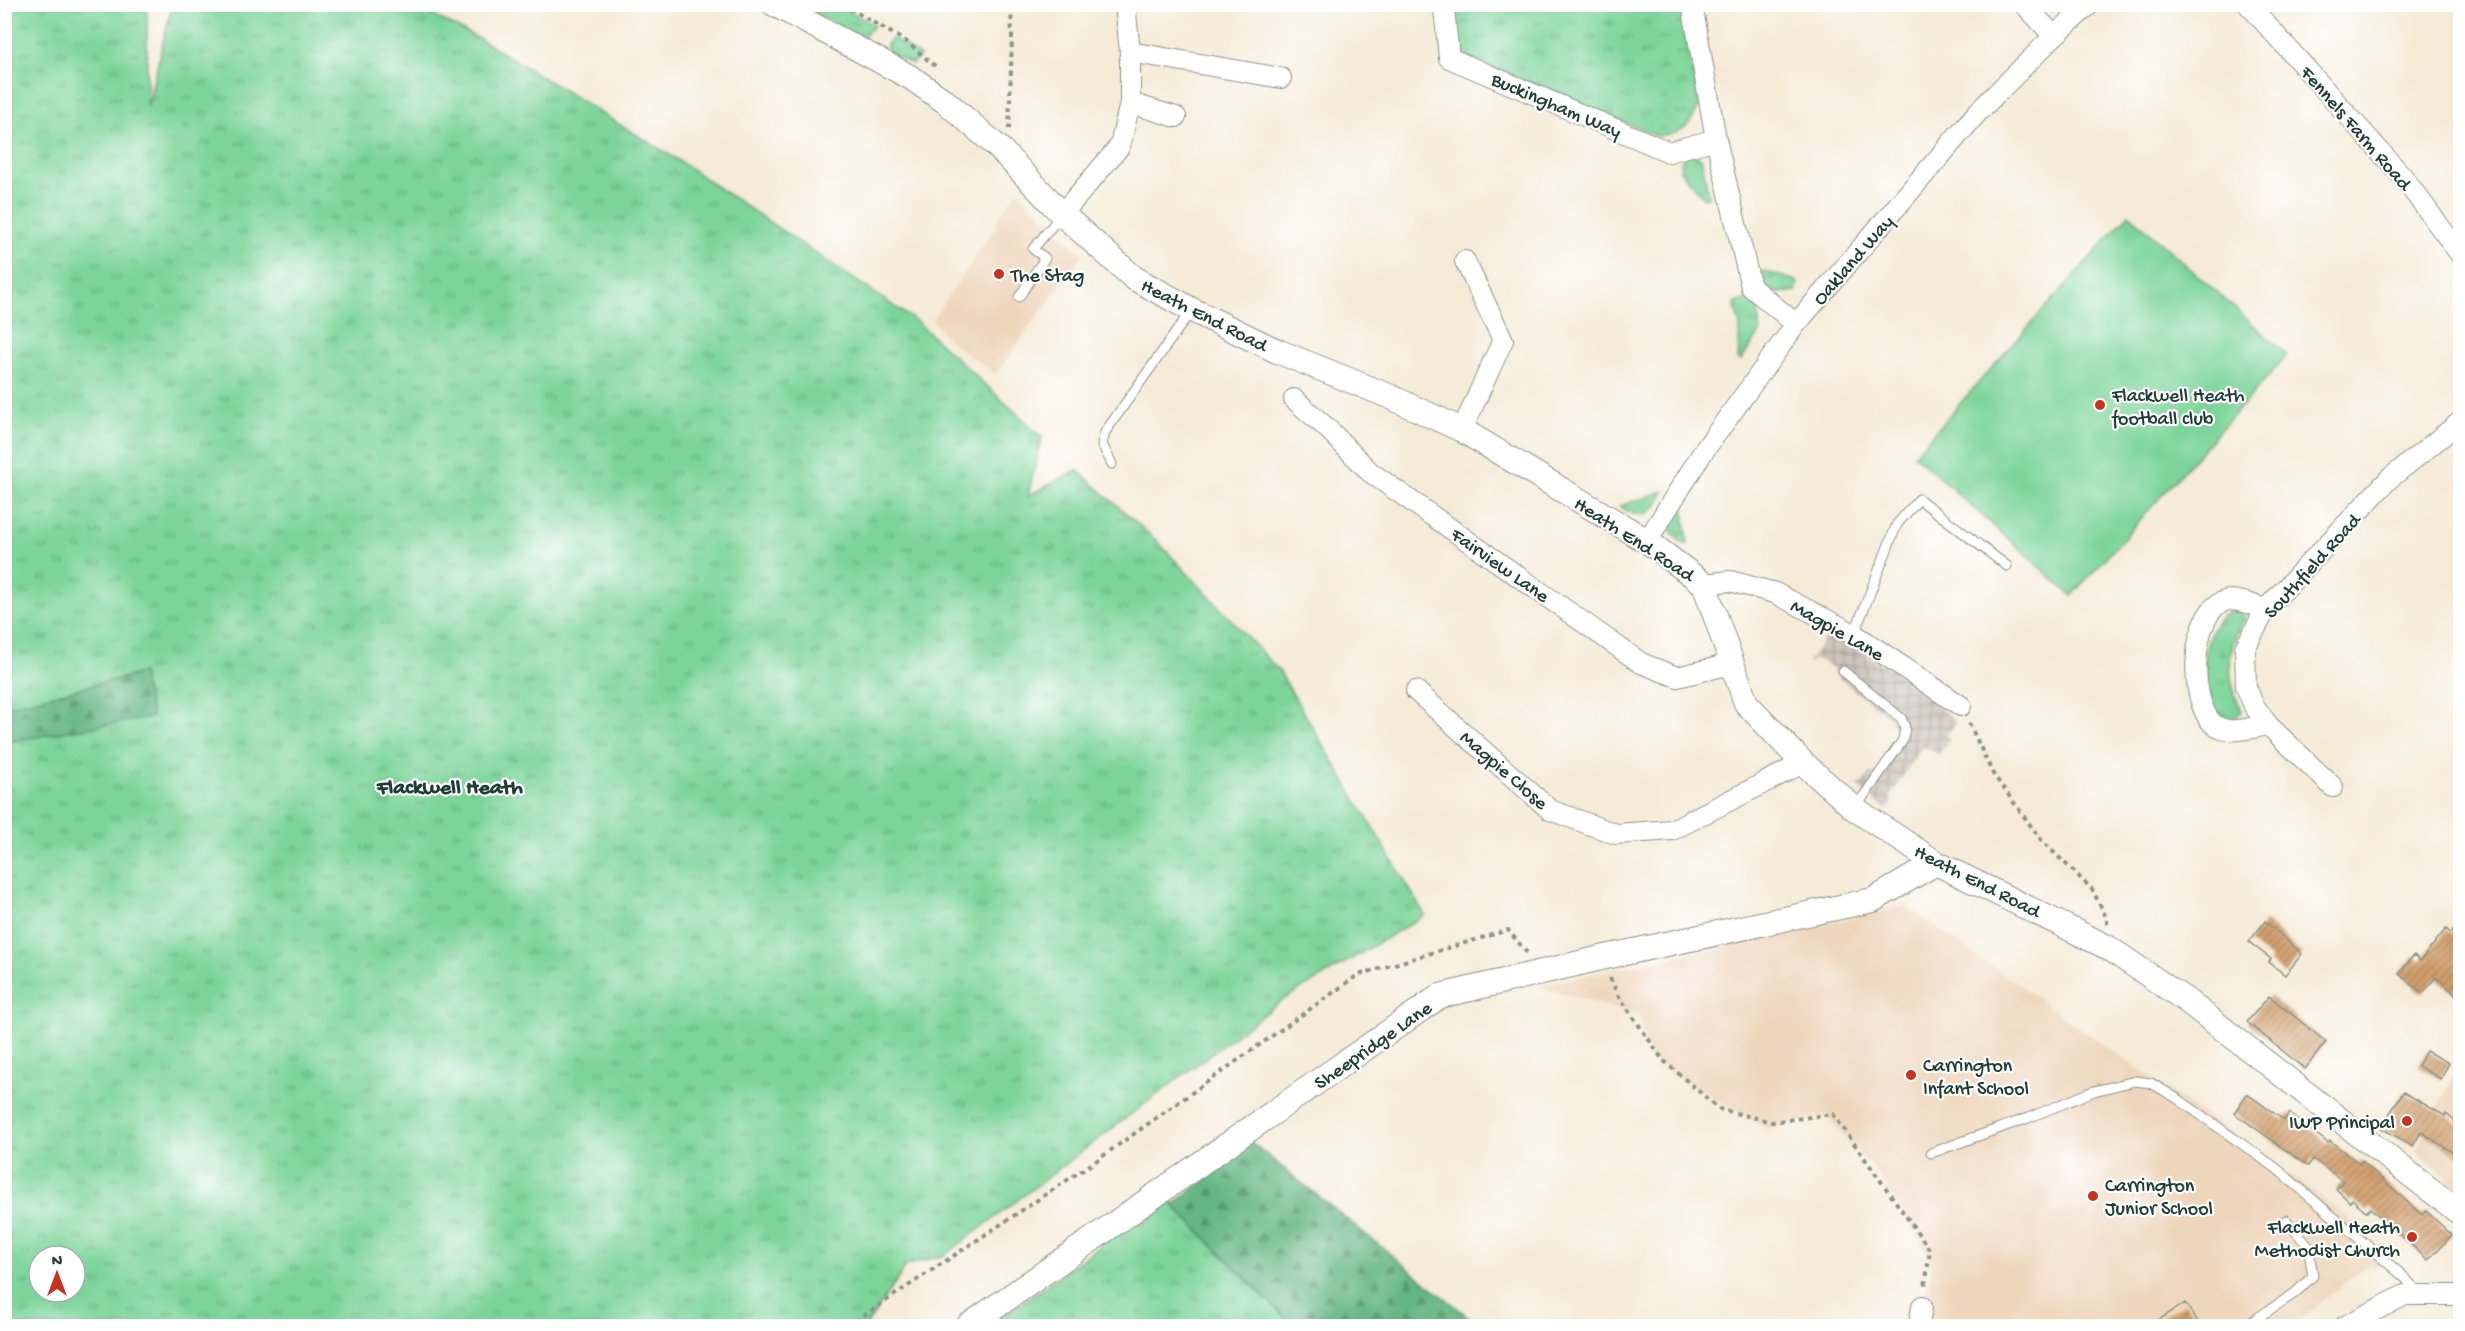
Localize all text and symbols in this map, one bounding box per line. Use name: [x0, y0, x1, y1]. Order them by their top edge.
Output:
street label: Fennels Farm Road: [2293, 62, 2416, 198]
street label: Buckingham Way: [1486, 69, 1624, 145]
street label: Oakland Way: [1809, 212, 1900, 311]
place label: The Stag: [1010, 266, 1084, 289]
marker: The Stag: [992, 267, 1006, 281]
street label: Heath End Road: [1136, 275, 1272, 360]
place label: Flackwell Heath football club: [2111, 386, 2245, 432]
marker: Flackwell Heath football club: [2093, 398, 2107, 412]
street label: Heath End Road: [1569, 494, 1699, 590]
street label: Southfield Road: [2260, 508, 2368, 625]
street label: Fairview Lane: [1445, 524, 1553, 610]
street label: Magpie Lane: [1786, 596, 1888, 668]
street label: Magpie Close: [1454, 727, 1552, 816]
district label: Flackwell Heath: [376, 776, 523, 802]
street label: Heath End Road: [1909, 841, 2045, 926]
street label: Sheepridge Lane: [1311, 997, 1438, 1096]
place label: Carrington Infant School: [1923, 1056, 2029, 1102]
marker: Carrington Infant School: [1904, 1068, 1918, 1082]
place label: IWP Principal: [2289, 1113, 2395, 1136]
marker: IWP Principal: [2400, 1114, 2414, 1128]
place label: Carrington Junior School: [2105, 1176, 2213, 1222]
marker: Carrington Junior School: [2086, 1189, 2100, 1203]
place label: Flackwell Heath Methodist Church: [2255, 1218, 2400, 1264]
marker: Flackwell Heath Methodist Church: [2405, 1230, 2419, 1244]
north arrow: [27, 1244, 87, 1304]
text: N: [52, 1253, 63, 1272]

